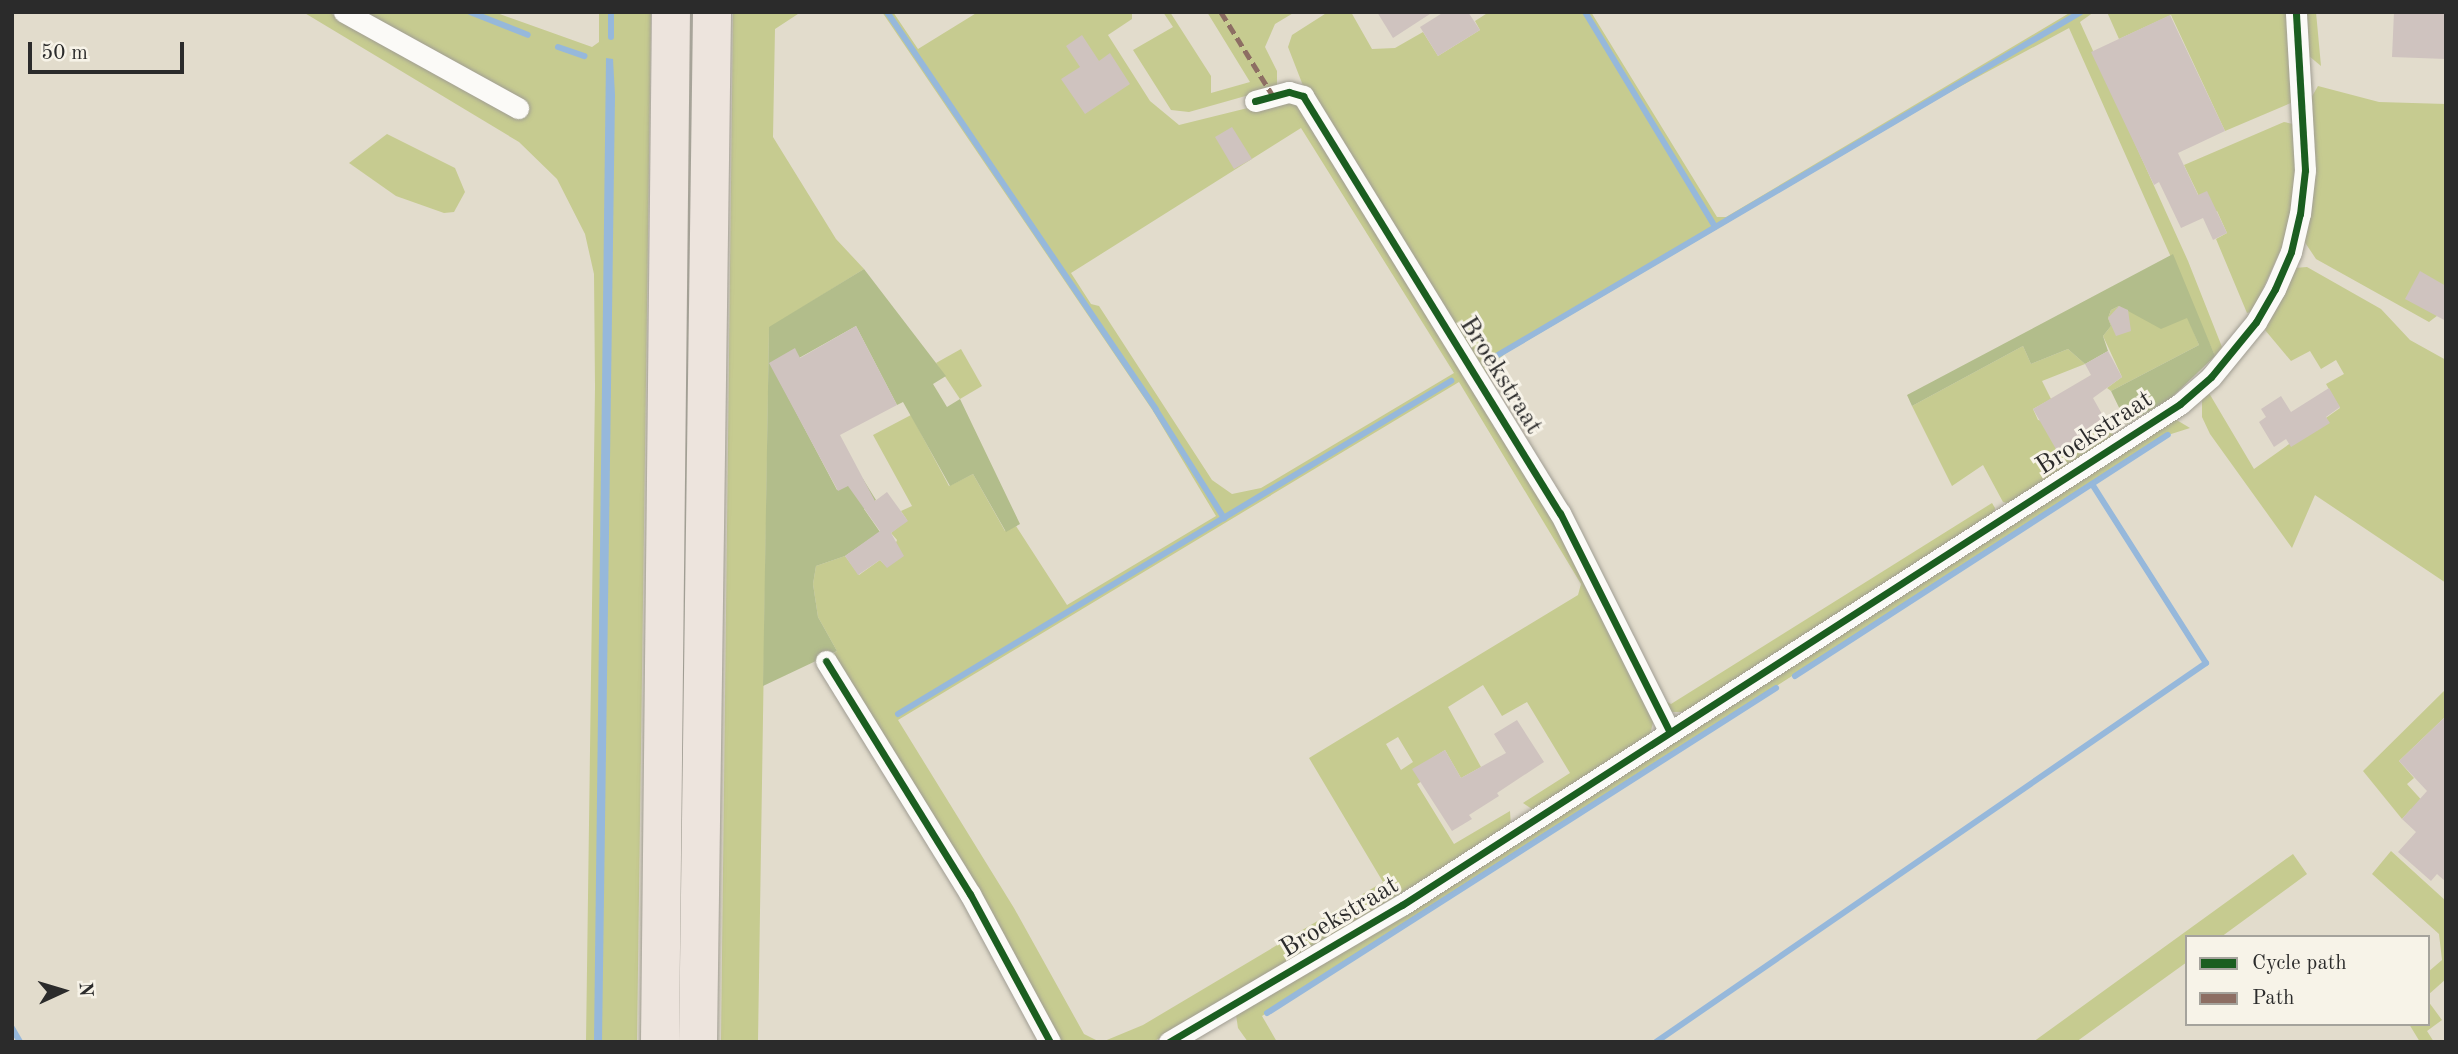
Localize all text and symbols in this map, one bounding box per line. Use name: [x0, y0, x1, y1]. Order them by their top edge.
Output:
scale bar: [32, 28, 187, 72]
text: 50 m: [41, 43, 88, 64]
street label: Broekstraat: [1452, 311, 1548, 441]
street label: Broekstraat: [2031, 385, 2159, 483]
street label: Broekstraat: [1275, 870, 1405, 966]
legend: [2185, 935, 2430, 1026]
text: Cycle path: [2252, 953, 2347, 974]
north arrow: [28, 956, 98, 1026]
text: N: [74, 982, 94, 997]
text: Path: [2252, 988, 2295, 1009]

